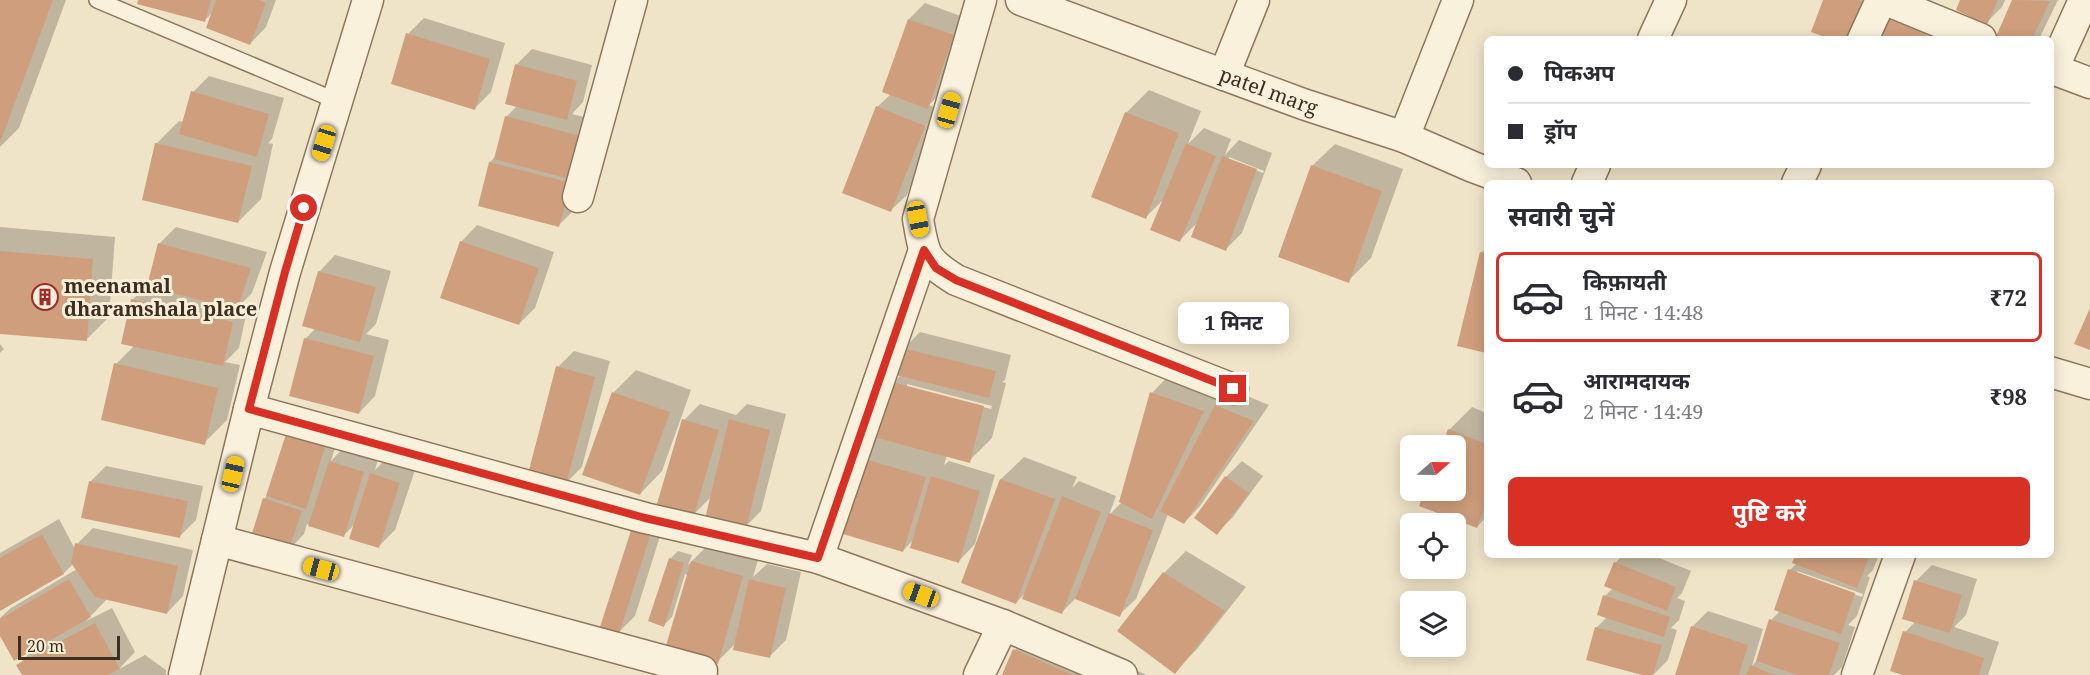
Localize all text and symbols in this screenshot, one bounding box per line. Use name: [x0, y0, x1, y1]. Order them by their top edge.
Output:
text: पिकअप: [1544, 57, 1615, 87]
street label: patel marg: [1216, 60, 1322, 121]
car: [935, 90, 963, 130]
text: ड्रॉप: [1544, 115, 1577, 145]
car: [310, 123, 338, 163]
route start: [290, 194, 317, 221]
text: सवारी चुनें: [1508, 197, 1614, 234]
car: [906, 200, 930, 238]
text: किफ़ायती: [1583, 266, 1667, 296]
icon: car: [1511, 270, 1565, 324]
place label: meenamal dharamshala place: [64, 272, 257, 322]
building icon: meenamal dharamshala place: [30, 282, 60, 312]
text: ₹72: [1990, 282, 2027, 312]
text: 1 मिनट · 14:48: [1583, 299, 1704, 326]
callout: 1 मिनट: [1178, 302, 1288, 344]
text: 1 मिनट: [1204, 309, 1263, 336]
text: आरामदायक: [1583, 365, 1690, 395]
icon: car: [1511, 369, 1565, 423]
route end: [1219, 375, 1246, 402]
text: ₹98: [1990, 381, 2027, 411]
text: 2 मिनट · 14:49: [1583, 398, 1704, 425]
north arrow: [1400, 435, 1466, 501]
map controls: [1400, 435, 1466, 657]
car: [220, 454, 246, 494]
button: पुष्टि करें: [1508, 477, 2030, 546]
button: locate: [1400, 513, 1466, 579]
car: [301, 556, 341, 582]
car: [901, 580, 941, 610]
button: layers: [1400, 591, 1466, 657]
scale bar: [18, 633, 120, 660]
text: 20 m: [27, 635, 64, 657]

